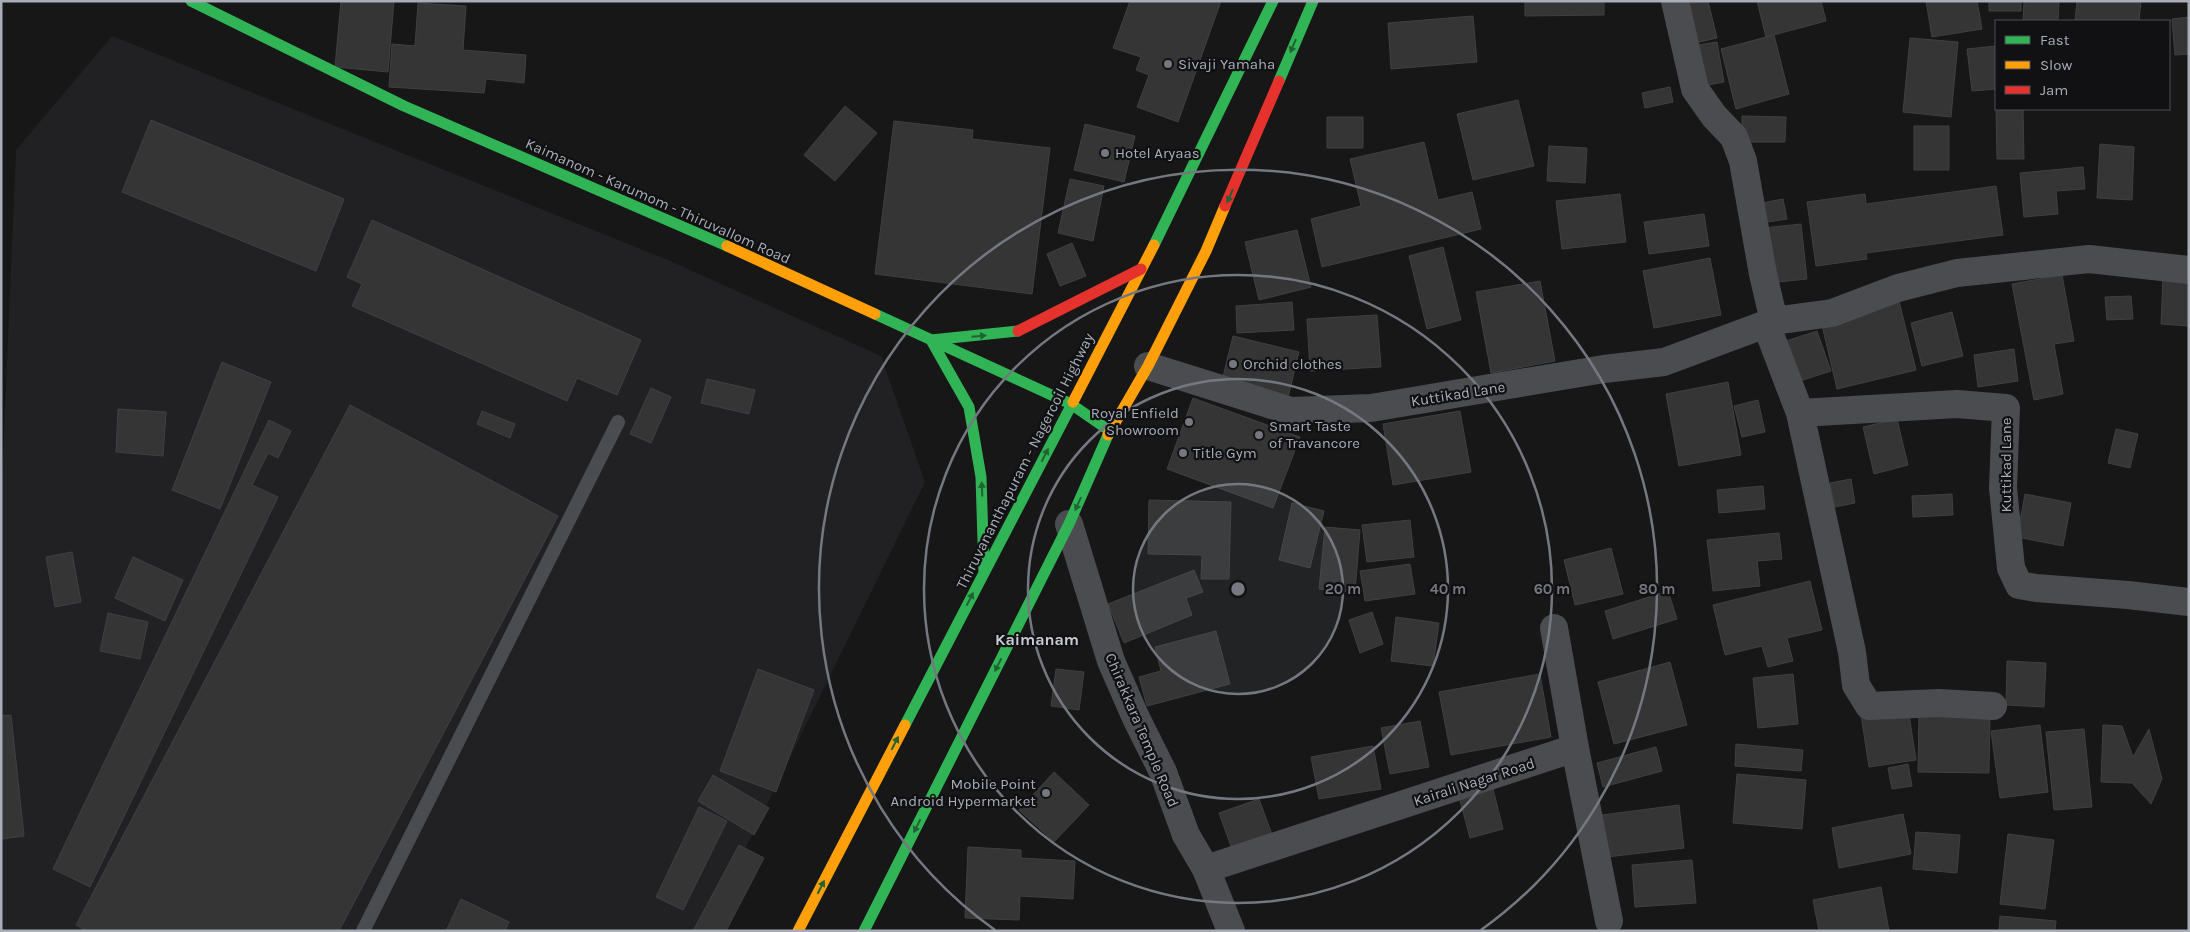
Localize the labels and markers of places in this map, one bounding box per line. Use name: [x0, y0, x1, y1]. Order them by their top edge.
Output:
place label: Sivaji Yamaha: [1178, 55, 1275, 73]
marker: Sivaji Yamaha: [1162, 58, 1174, 70]
place label: Hotel Aryaas: [1115, 144, 1200, 162]
marker: Hotel Aryaas: [1099, 147, 1111, 159]
place label: Orchid clothes: [1243, 355, 1342, 373]
marker: Orchid clothes: [1227, 358, 1239, 370]
place label: Royal Enfield Showroom: [1091, 404, 1179, 439]
marker: Royal Enfield Showroom: [1183, 416, 1195, 428]
place label: Smart Taste of Travancore: [1269, 417, 1360, 452]
marker: Smart Taste of Travancore: [1253, 429, 1265, 441]
place label: Title Gym: [1193, 444, 1257, 462]
marker: Title Gym: [1177, 447, 1189, 459]
centre of rings: [1229, 580, 1247, 598]
place label: Mobile Point Android Hypermarket: [890, 775, 1036, 810]
marker: Mobile Point Android Hypermarket: [1040, 787, 1052, 799]

